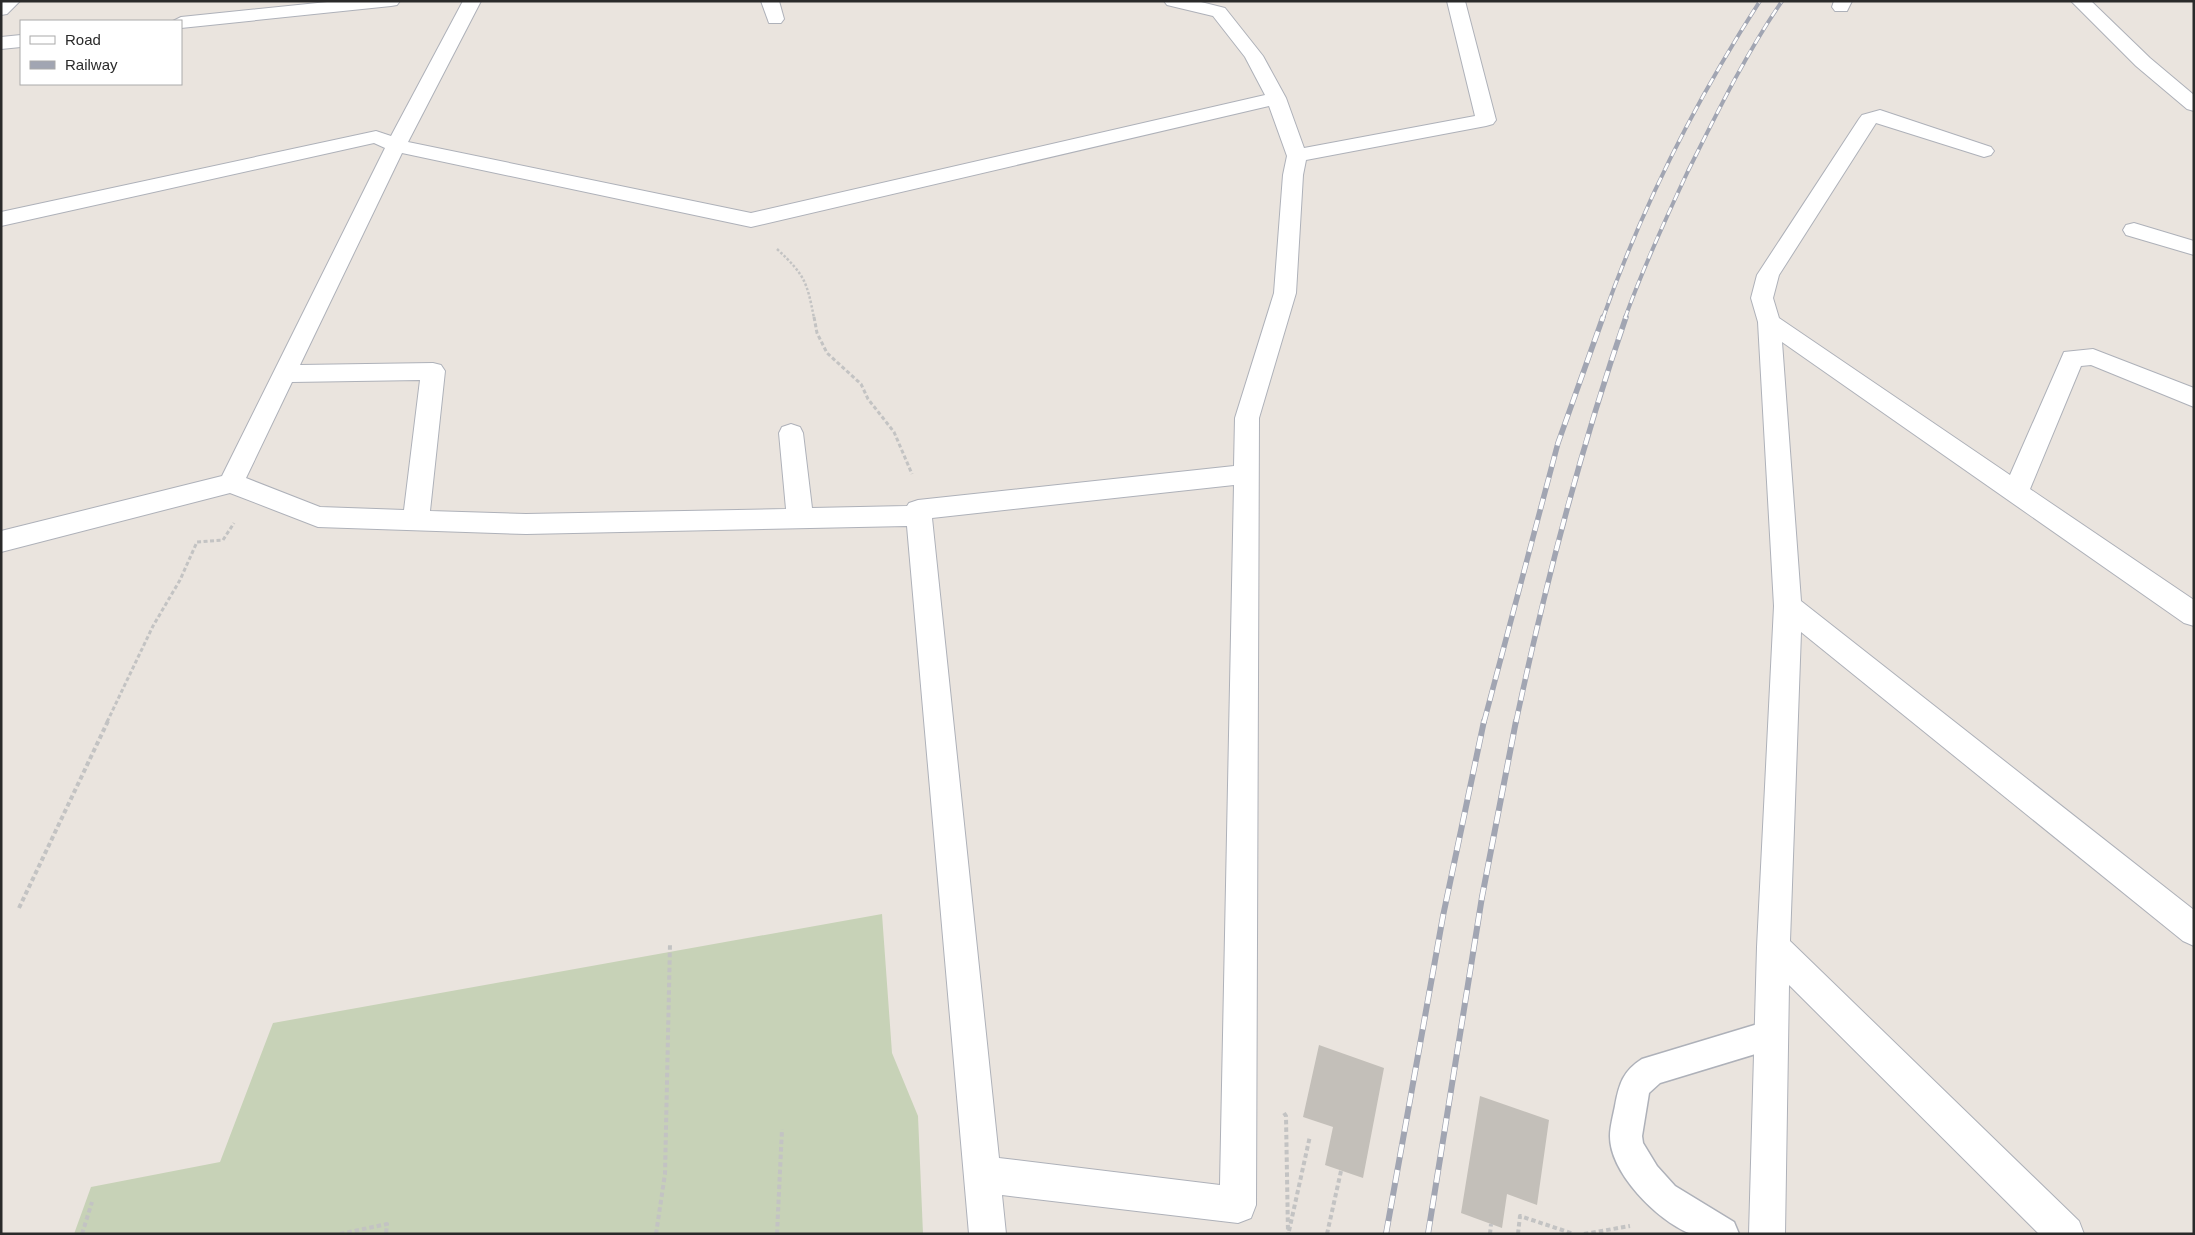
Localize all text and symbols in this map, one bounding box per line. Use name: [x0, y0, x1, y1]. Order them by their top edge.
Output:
legend: [20, 20, 182, 85]
text: Road: [65, 31, 101, 48]
text: Railway: [65, 56, 118, 73]

